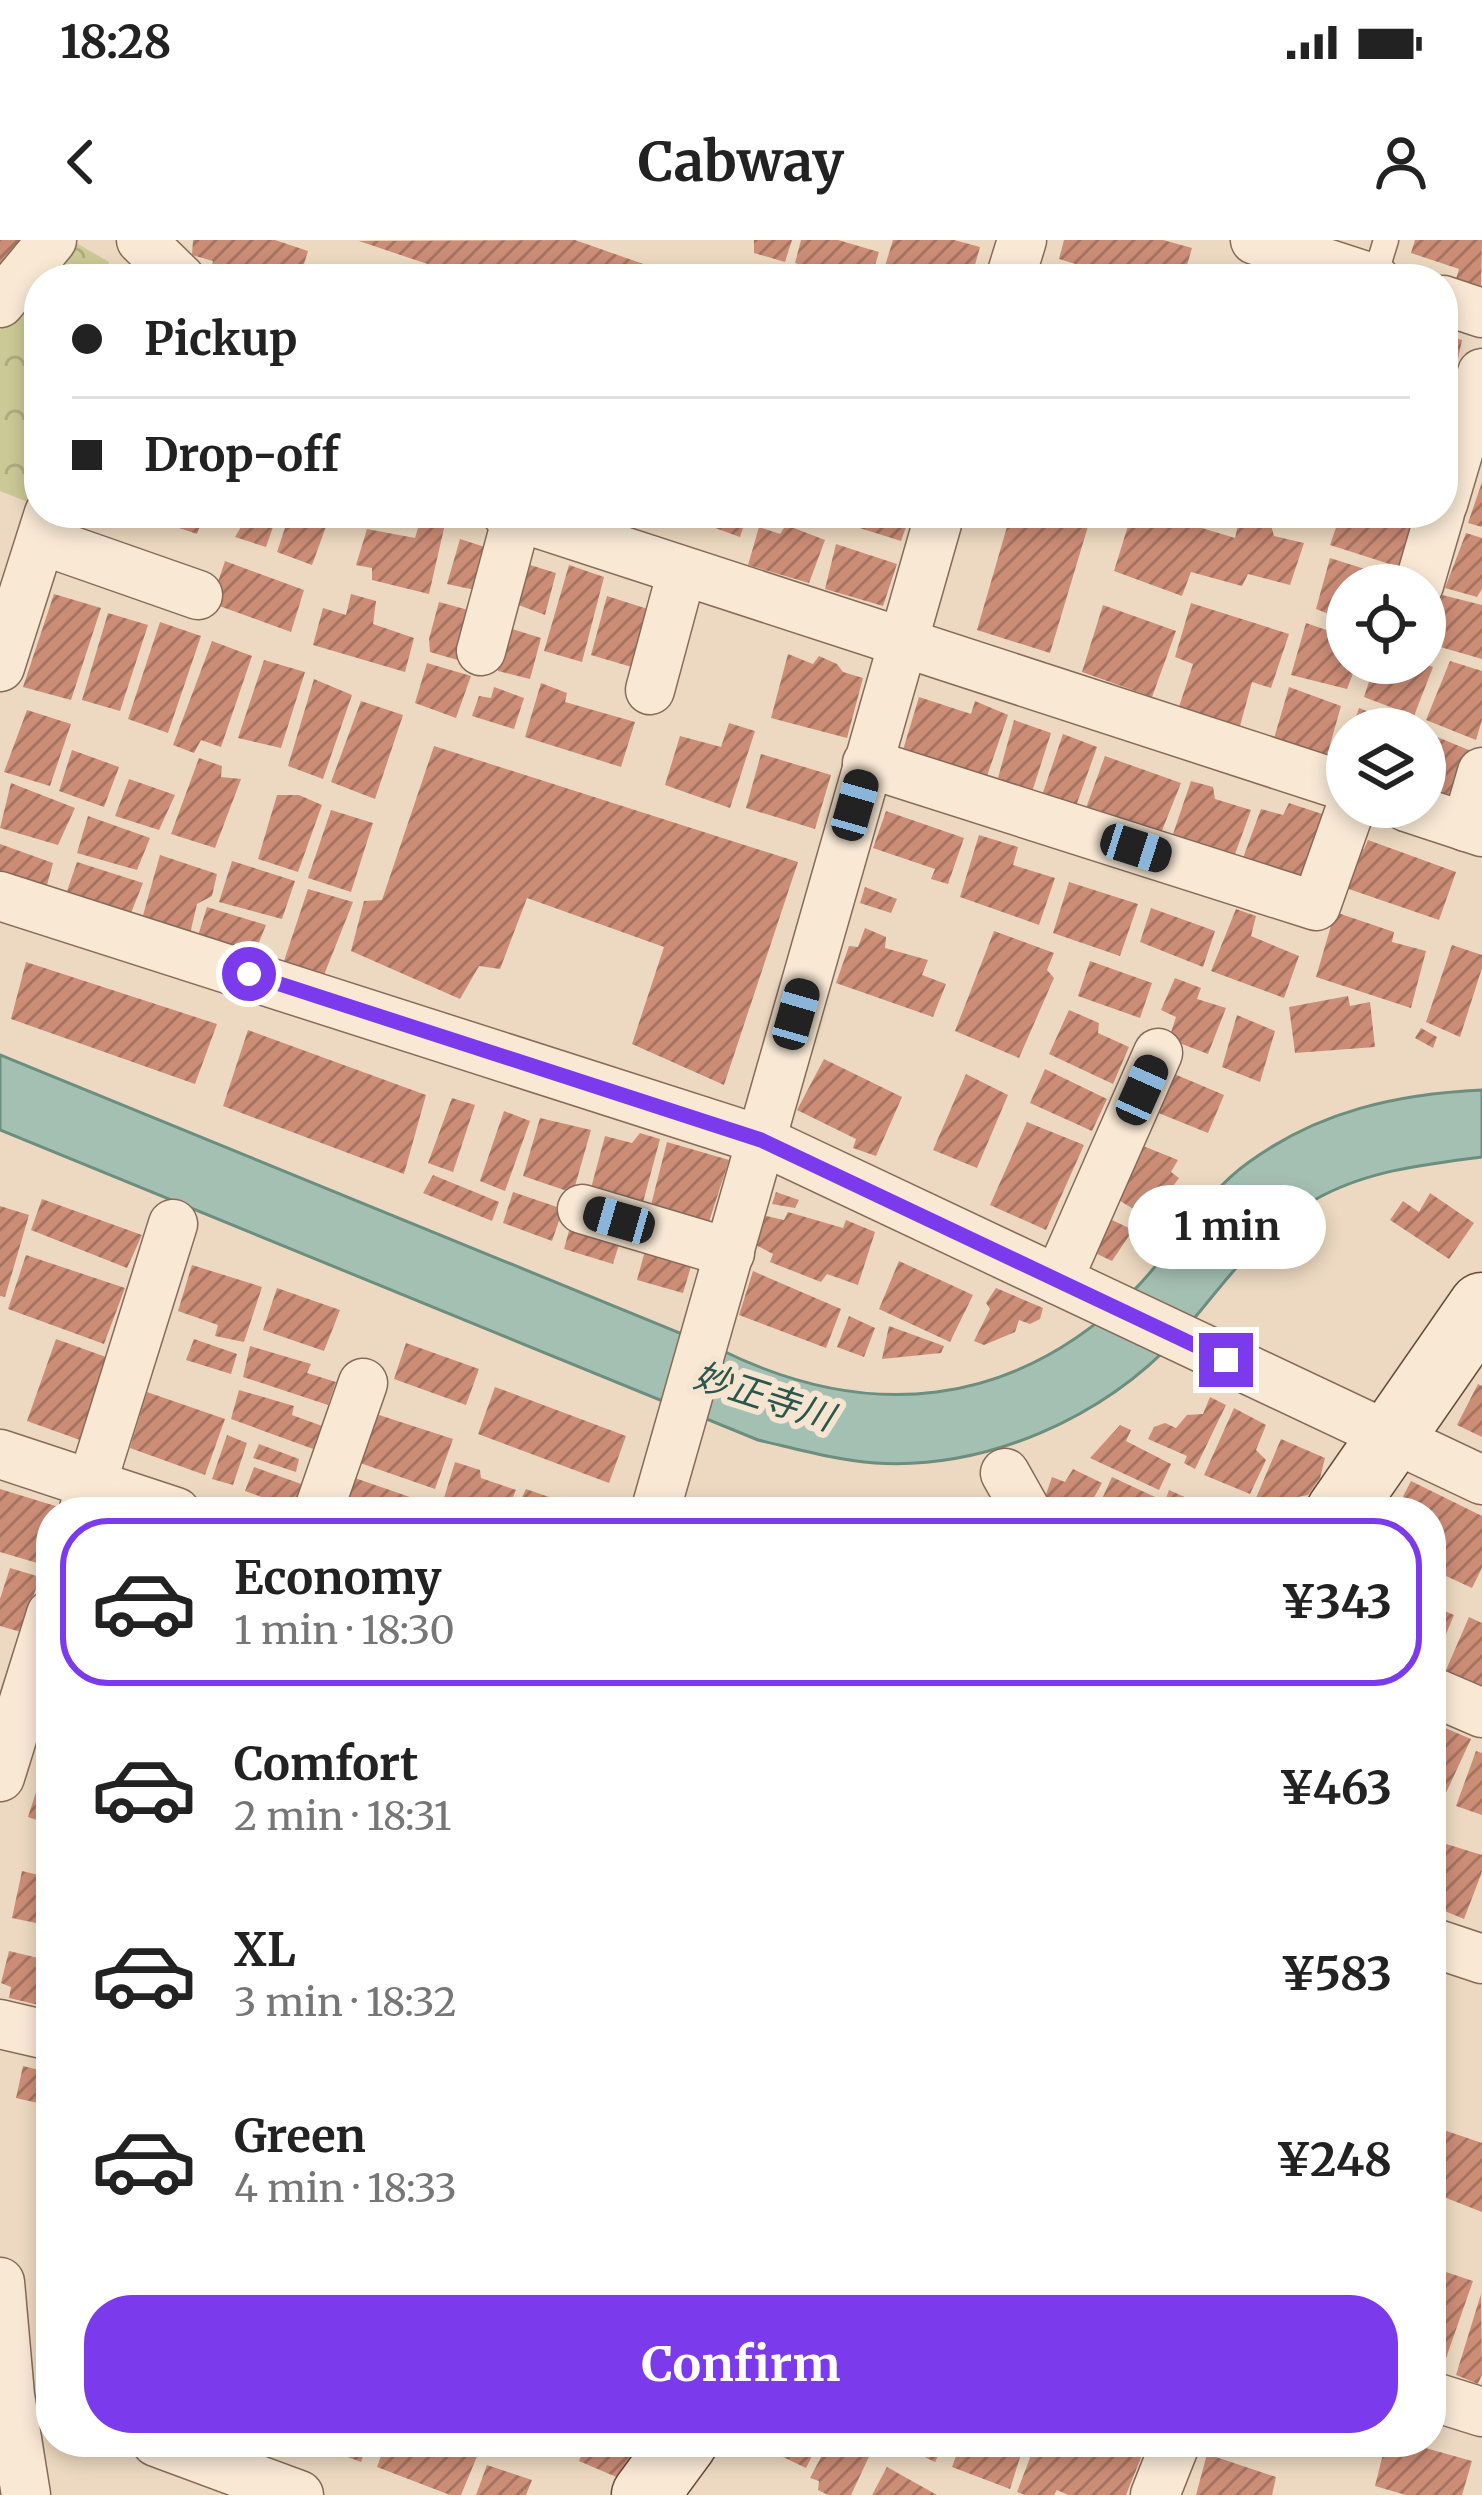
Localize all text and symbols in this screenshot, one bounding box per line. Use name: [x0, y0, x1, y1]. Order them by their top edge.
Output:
text: 18:28: [60, 14, 171, 70]
text: Cabway: [638, 128, 844, 196]
icon: back: [48, 129, 114, 195]
icon: person: [1368, 129, 1434, 195]
text: Pickup: [144, 311, 298, 367]
text: Drop-off: [144, 427, 339, 483]
map controls: [1326, 564, 1446, 828]
button: locate: [1326, 564, 1446, 684]
button: layers: [1326, 708, 1446, 828]
car: [828, 765, 882, 845]
car: [1096, 820, 1176, 876]
route start: [222, 947, 276, 1001]
car: [769, 974, 823, 1054]
car: [1111, 1050, 1173, 1130]
callout: 1 min: [1127, 1186, 1325, 1270]
car: [579, 1193, 659, 1247]
text: 1 min: [1174, 1202, 1280, 1251]
route end: [1199, 1333, 1253, 1387]
water label: 妙正寺川: [688, 1353, 843, 1441]
icon: car: [90, 1548, 198, 1656]
text: Economy: [234, 1550, 442, 1606]
text: ¥343: [1280, 1574, 1392, 1630]
text: 1 min · 18:30: [234, 1606, 455, 1655]
icon: car: [90, 1734, 198, 1842]
text: Comfort: [234, 1736, 418, 1792]
text: ¥463: [1279, 1760, 1392, 1816]
text: 2 min · 18:31: [234, 1792, 452, 1841]
icon: car: [90, 1920, 198, 2028]
text: XL: [234, 1922, 296, 1978]
text: ¥583: [1280, 1946, 1392, 2002]
text: 3 min · 18:32: [234, 1978, 457, 2027]
icon: car: [90, 2106, 198, 2214]
text: Green: [234, 2108, 366, 2164]
text: ¥248: [1276, 2132, 1392, 2188]
text: 4 min · 18:33: [234, 2164, 457, 2213]
button: Confirm: [84, 2295, 1398, 2433]

